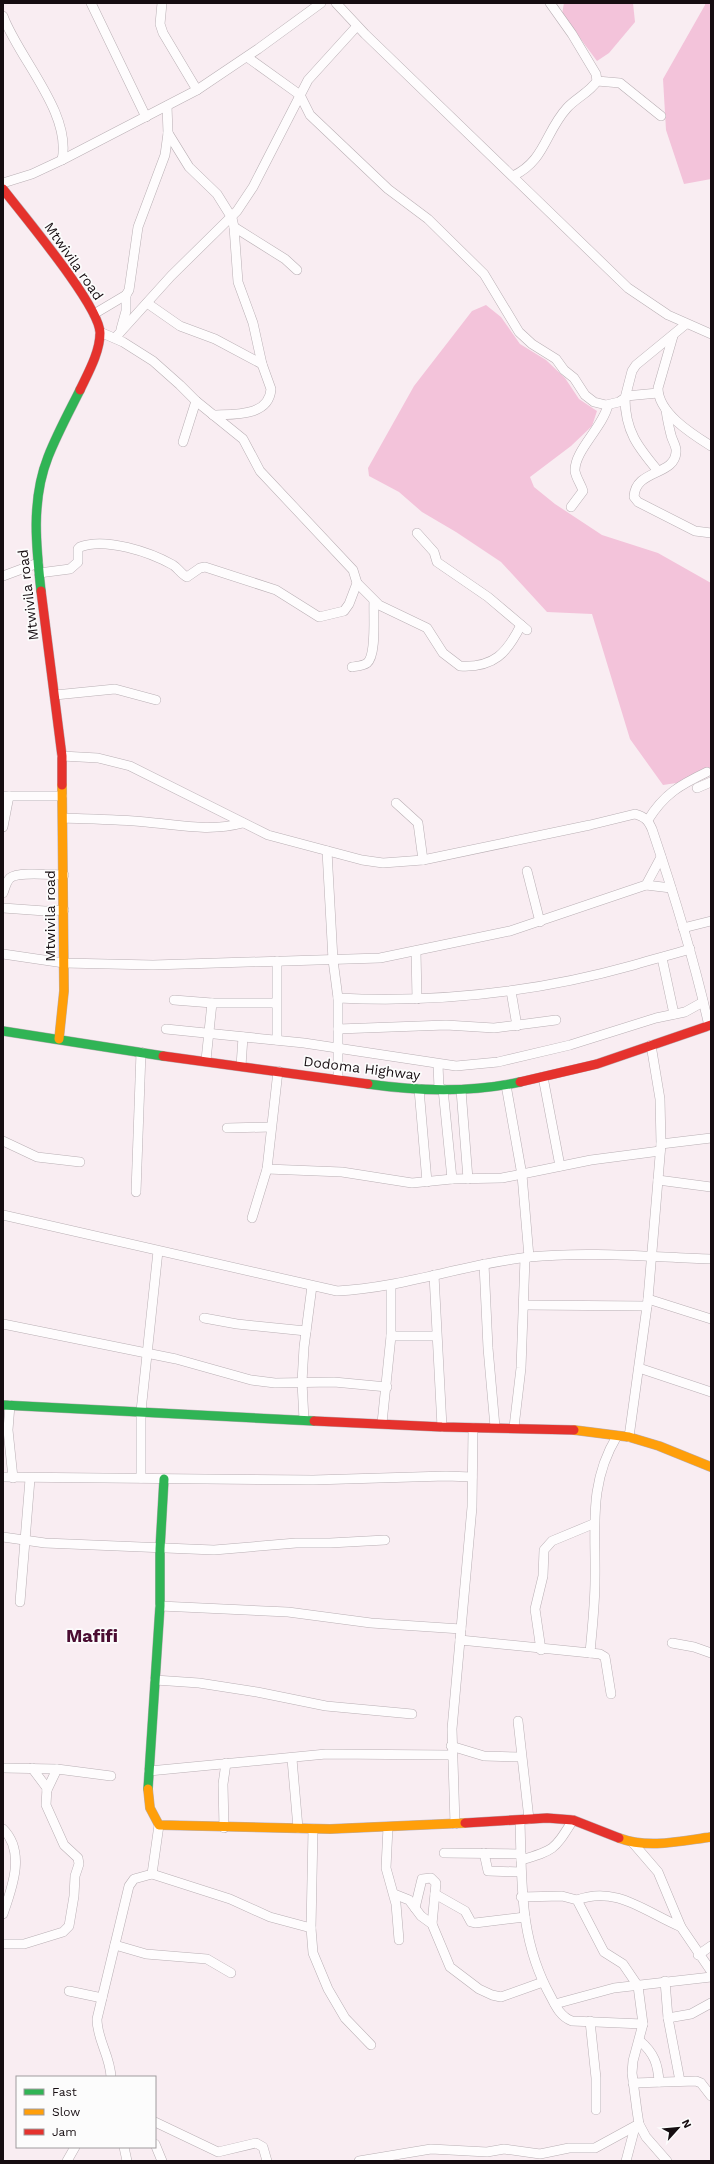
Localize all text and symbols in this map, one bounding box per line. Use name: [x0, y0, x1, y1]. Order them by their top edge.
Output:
street label: Mtwivila road: [41, 219, 107, 303]
street label: Mtwivila road: [14, 549, 42, 641]
street label: Mtwivila road: [42, 870, 58, 962]
street label: Dodoma Highway: [303, 1053, 422, 1083]
district label: Mafifi: [66, 1625, 118, 1646]
legend: [16, 2076, 156, 2148]
text: Fast: [52, 2085, 77, 2099]
text: Slow: [52, 2105, 80, 2119]
north arrow: [658, 2108, 698, 2148]
text: N: [679, 2117, 694, 2130]
text: Jam: [52, 2125, 77, 2139]

